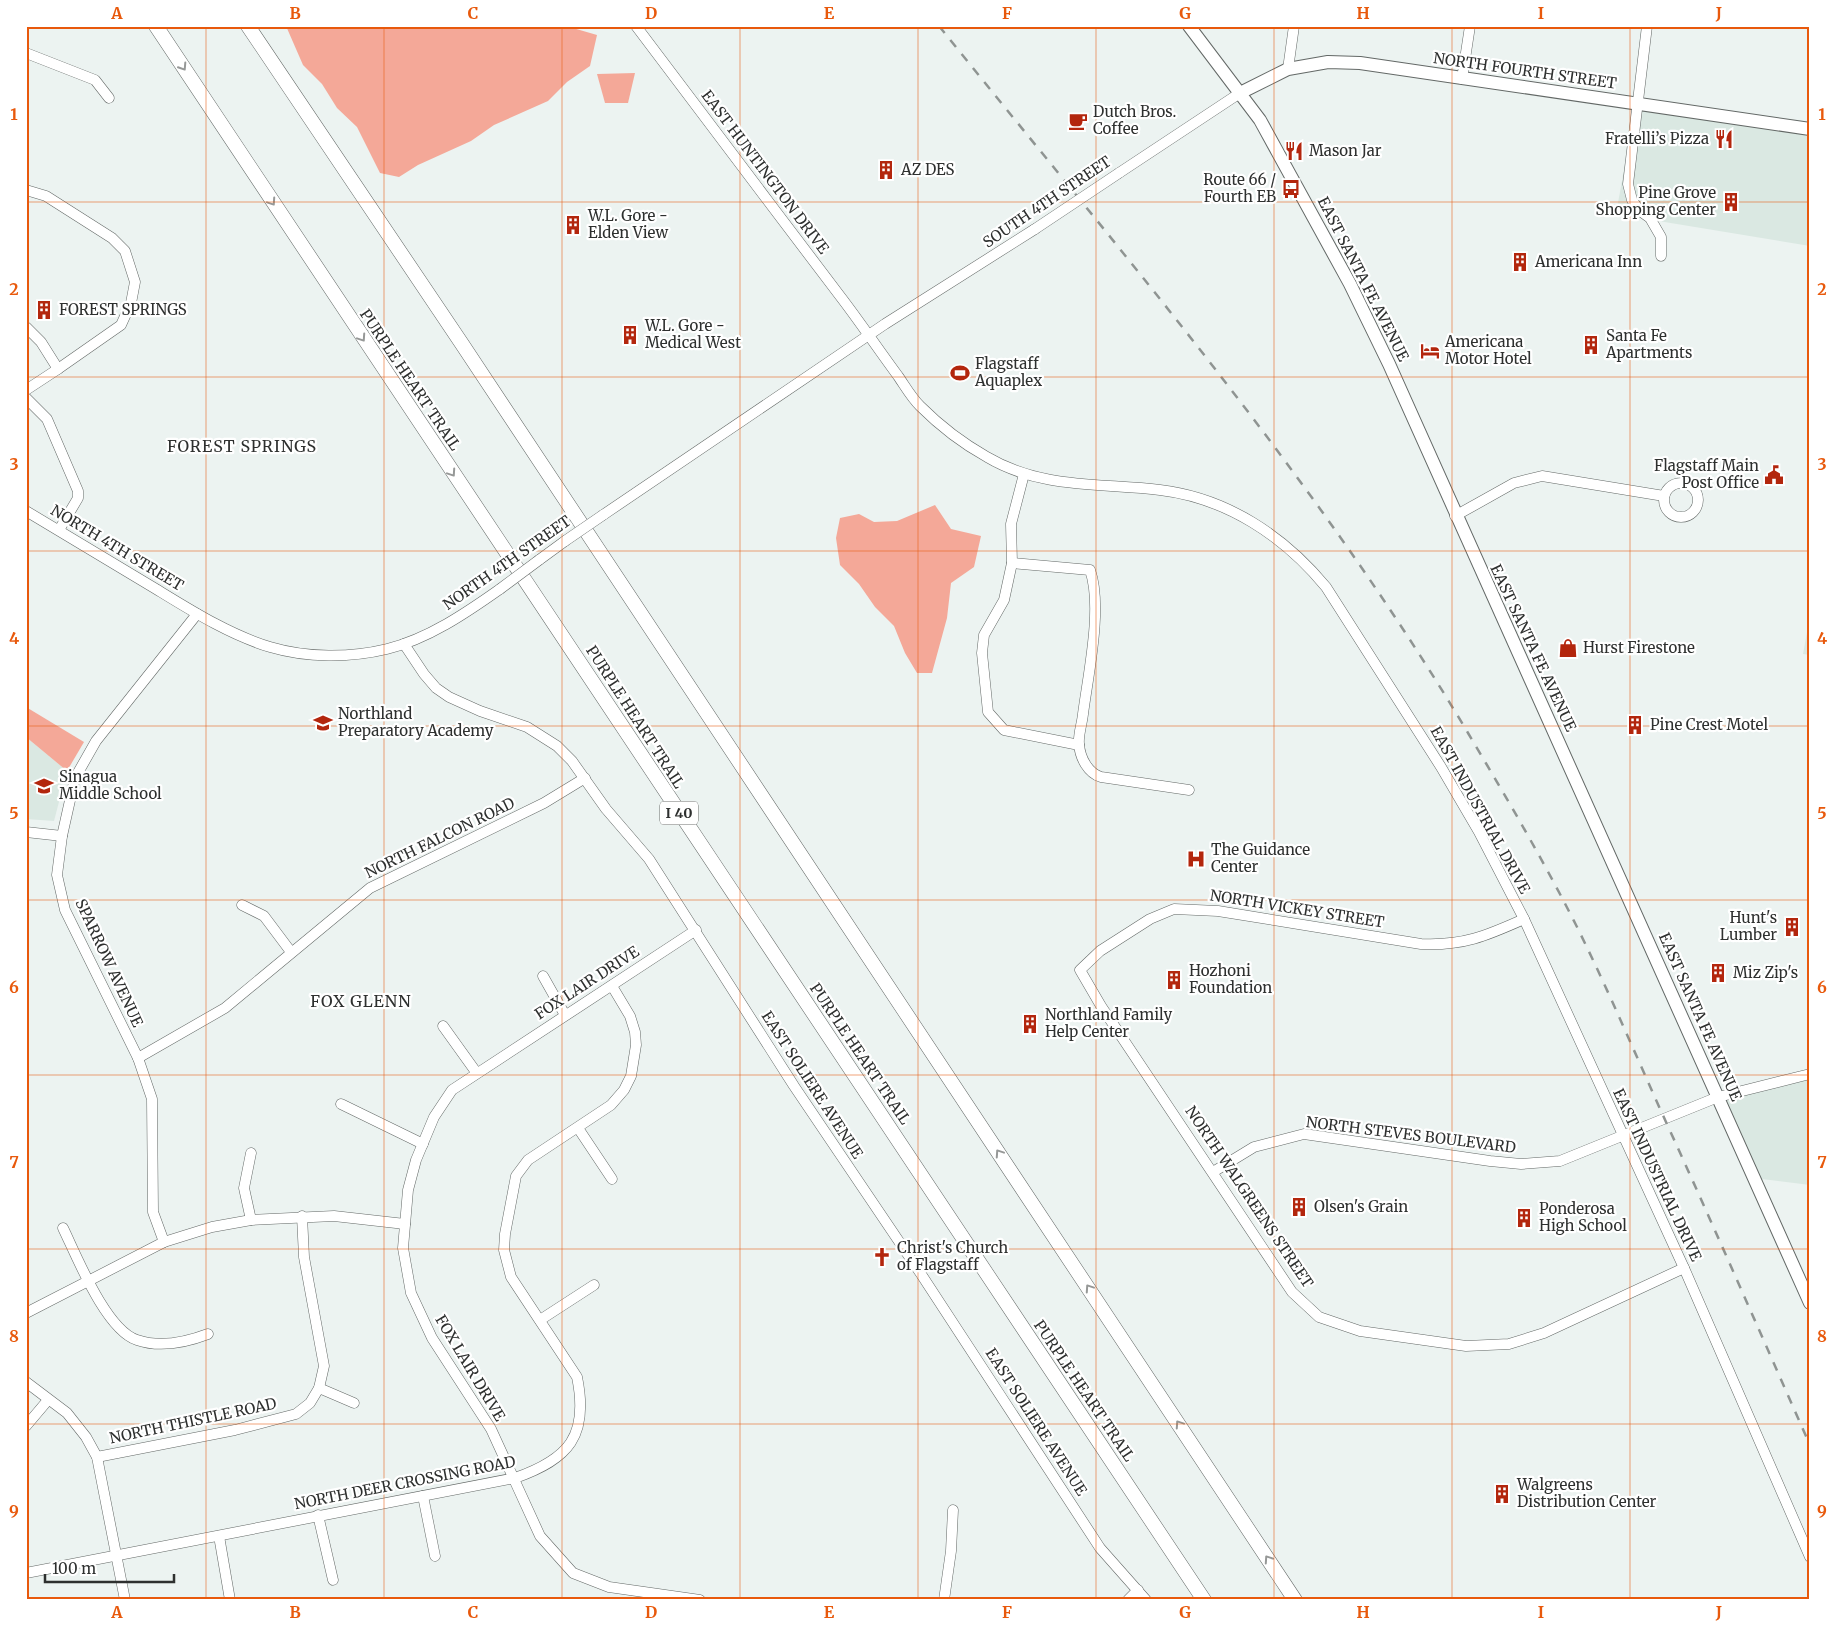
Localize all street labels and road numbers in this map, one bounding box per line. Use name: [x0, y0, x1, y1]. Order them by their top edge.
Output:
street label: NORTH FOURTH STREET: [1432, 48, 1618, 93]
street label: EAST HUNTINGTON DRIVE: [698, 86, 833, 258]
street label: SOUTH 4TH STREET: [979, 151, 1115, 252]
street label: EAST SANTA FE AVENUE: [1314, 193, 1413, 365]
street label: PURPLE HEART TRAIL: [356, 305, 465, 455]
street label: NORTH 4TH STREET: [47, 500, 188, 595]
street label: NORTH 4TH STREET: [439, 511, 575, 614]
street label: EAST SANTA FE AVENUE: [1486, 561, 1581, 735]
street label: PURPLE HEART TRAIL: [582, 642, 689, 792]
street label: EAST INDUSTRIAL DRIVE: [1427, 723, 1535, 897]
street label: NORTH FALCON ROAD: [362, 793, 518, 882]
road number: I 40: [660, 801, 698, 824]
street label: NORTH VICKEY STREET: [1208, 885, 1386, 932]
street label: SPARROW AVENUE: [71, 896, 148, 1030]
street label: EAST SANTA FE AVENUE: [1655, 930, 1746, 1104]
street label: FOX LAIR DRIVE: [531, 942, 643, 1023]
street label: PURPLE HEART TRAIL: [806, 979, 915, 1129]
street label: EAST SOLIERE AVENUE: [758, 1007, 867, 1162]
street label: EAST INDUSTRIAL DRIVE: [1609, 1085, 1706, 1265]
street label: NORTH WALGREENS STREET: [1181, 1102, 1318, 1292]
street label: NORTH STEVES BOULEVARD: [1305, 1112, 1517, 1157]
street label: FOX LAIR DRIVE: [431, 1311, 510, 1425]
street label: PURPLE HEART TRAIL: [1030, 1316, 1139, 1466]
street label: EAST SOLIERE AVENUE: [982, 1344, 1091, 1499]
street label: NORTH THISTLE ROAD: [108, 1394, 278, 1447]
street label: NORTH DEER CROSSING ROAD: [293, 1452, 517, 1513]

